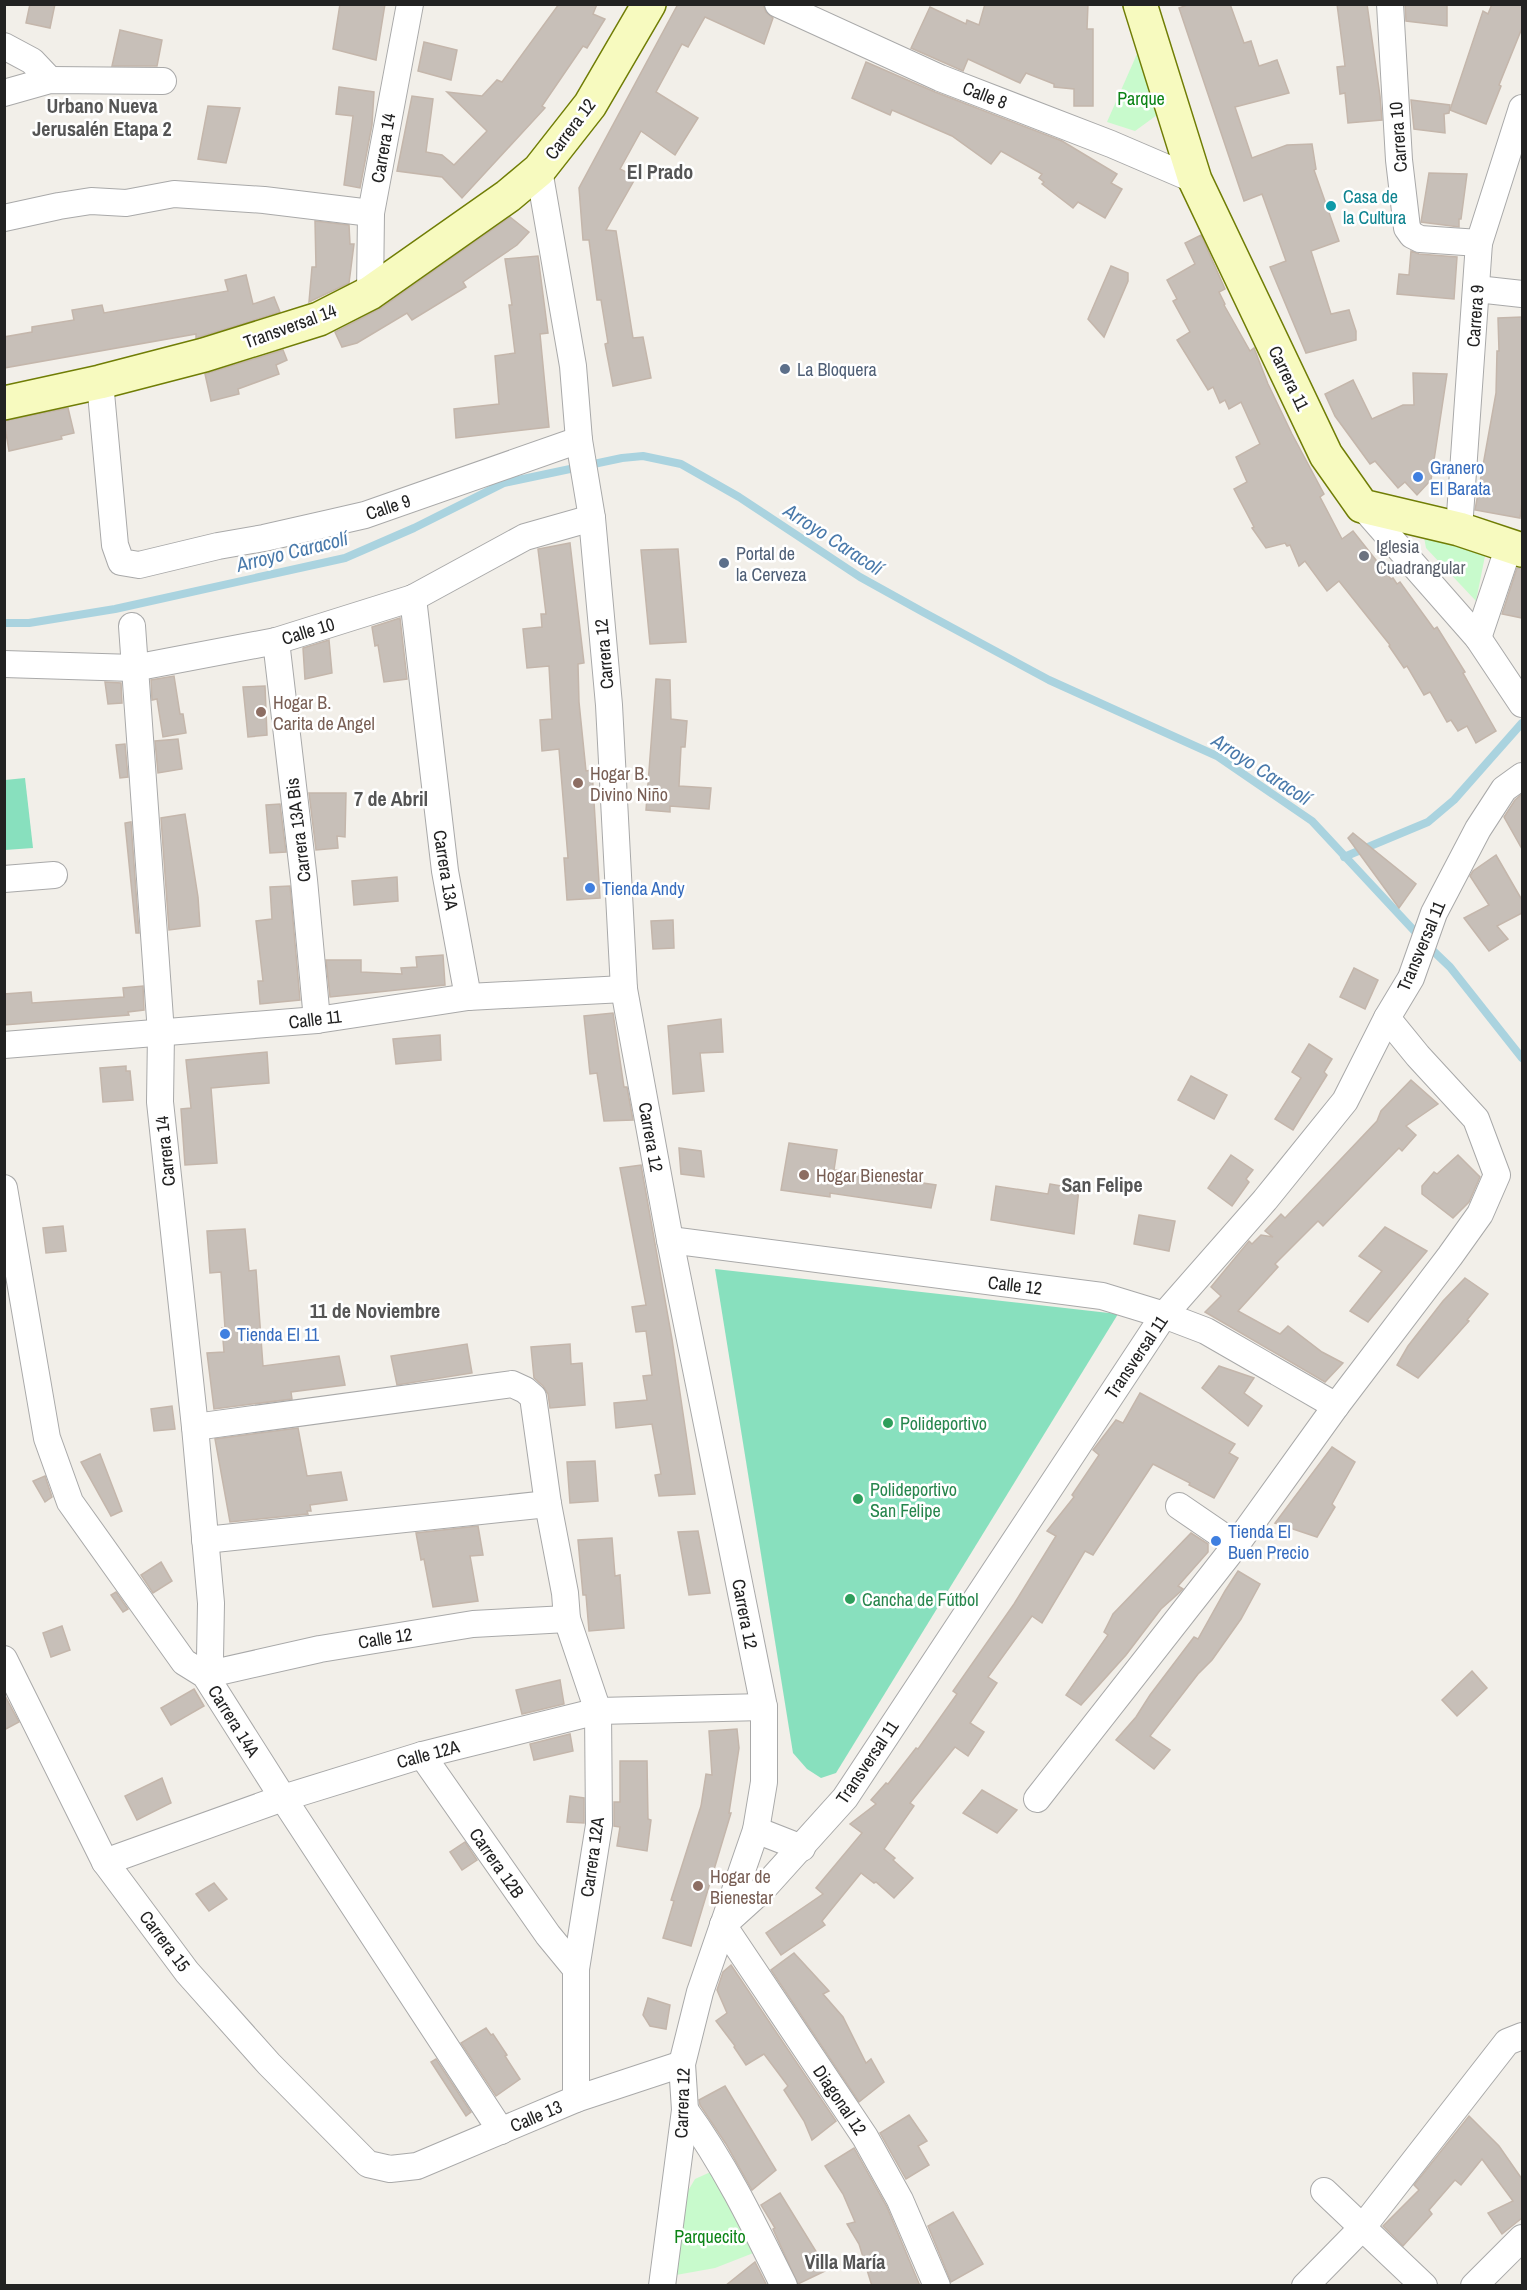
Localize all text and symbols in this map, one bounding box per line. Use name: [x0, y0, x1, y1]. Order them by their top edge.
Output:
street label: Calle 8: [959, 75, 1011, 115]
park label: Parque: [1117, 86, 1165, 111]
district label: Urbano Nueva Jerusalén Etapa 2: [32, 92, 172, 142]
street label: Carrera 12: [539, 93, 601, 165]
street label: Carrera 10: [1383, 101, 1413, 173]
street label: Carrera 14: [365, 111, 401, 185]
district label: El Prado: [627, 158, 693, 185]
place label: Casa de la Cultura: [1343, 184, 1406, 230]
marker: Casa de la Cultura: [1324, 199, 1338, 213]
street label: Carrera 9: [1460, 284, 1490, 348]
street label: Transversal 14: [240, 298, 340, 354]
street label: Carrera 11: [1263, 341, 1316, 415]
place label: La Bloquera: [797, 357, 877, 382]
marker: La Bloquera: [778, 362, 792, 376]
place label: Granero El Barata: [1430, 455, 1491, 501]
marker: Granero El Barata: [1411, 470, 1425, 484]
street label: Calle 9: [362, 488, 414, 526]
water label: Arroyo Caracolí: [778, 496, 890, 582]
water label: Arroyo Caracolí: [232, 524, 352, 578]
place label: Iglesia Cuadrangular: [1376, 534, 1466, 580]
place label: Portal de la Cerveza: [736, 541, 807, 587]
marker: Iglesia Cuadrangular: [1357, 549, 1371, 563]
marker: Portal de la Cerveza: [717, 556, 731, 570]
street label: Calle 10: [278, 611, 338, 651]
street label: Carrera 12: [588, 618, 620, 690]
place label: Hogar B. Carita de Angel: [273, 690, 375, 736]
marker: Hogar B. Carita de Angel: [254, 705, 268, 719]
water label: Arroyo Caracolí: [1206, 726, 1318, 812]
place label: Hogar B. Divino Niño: [590, 761, 668, 807]
street label: Carrera 13A Bis: [279, 776, 317, 884]
marker: Hogar B. Divino Niño: [571, 776, 585, 790]
district label: 7 de Abril: [354, 785, 428, 812]
street label: Carrera 13A: [427, 828, 465, 912]
place label: Tienda Andy: [602, 876, 685, 901]
marker: Tienda Andy: [583, 881, 597, 895]
street label: Transversal 11: [1391, 896, 1452, 995]
street label: Calle 11: [287, 1003, 344, 1035]
street label: Carrera 12: [633, 1100, 669, 1174]
street label: Carrera 14: [149, 1115, 181, 1187]
place label: Hogar Bienestar: [816, 1163, 924, 1188]
marker: Hogar Bienestar: [797, 1168, 811, 1182]
district label: San Felipe: [1061, 1171, 1143, 1198]
street label: Calle 12: [987, 1269, 1043, 1301]
district label: 11 de Noviembre: [310, 1297, 440, 1324]
street label: Transversal 11: [1099, 1310, 1174, 1404]
place label: Tienda El 11: [237, 1322, 320, 1347]
marker: Tienda El 11: [218, 1327, 232, 1341]
place label: Polideportivo: [900, 1411, 987, 1436]
marker: Polideportivo: [881, 1416, 895, 1430]
place label: Polideportivo San Felipe: [870, 1477, 957, 1523]
marker: Polideportivo San Felipe: [851, 1492, 865, 1506]
place label: Tienda El Buen Precio: [1228, 1519, 1309, 1565]
marker: Tienda El Buen Precio: [1209, 1534, 1223, 1548]
street label: Carrera 12: [726, 1577, 764, 1651]
place label: Cancha de Fútbol: [862, 1587, 979, 1612]
marker: Cancha de Fútbol: [843, 1592, 857, 1606]
street label: Calle 12: [356, 1621, 414, 1655]
street label: Carrera 14A: [202, 1680, 266, 1762]
street label: Transversal 11: [830, 1715, 905, 1809]
street label: Calle 12A: [394, 1734, 462, 1774]
street label: Carrera 12A: [574, 1815, 610, 1899]
street label: Carrera 12B: [464, 1823, 530, 1903]
place label: Hogar de Bienestar: [710, 1864, 773, 1910]
marker: Hogar de Bienestar: [691, 1879, 705, 1893]
street label: Carrera 15: [134, 1905, 196, 1977]
street label: Diagonal 12: [807, 2060, 873, 2140]
street label: Carrera 12: [668, 2067, 696, 2139]
street label: Calle 13: [506, 2094, 566, 2138]
park label: Parquecito: [674, 2224, 746, 2249]
district label: Villa María: [805, 2248, 885, 2275]

